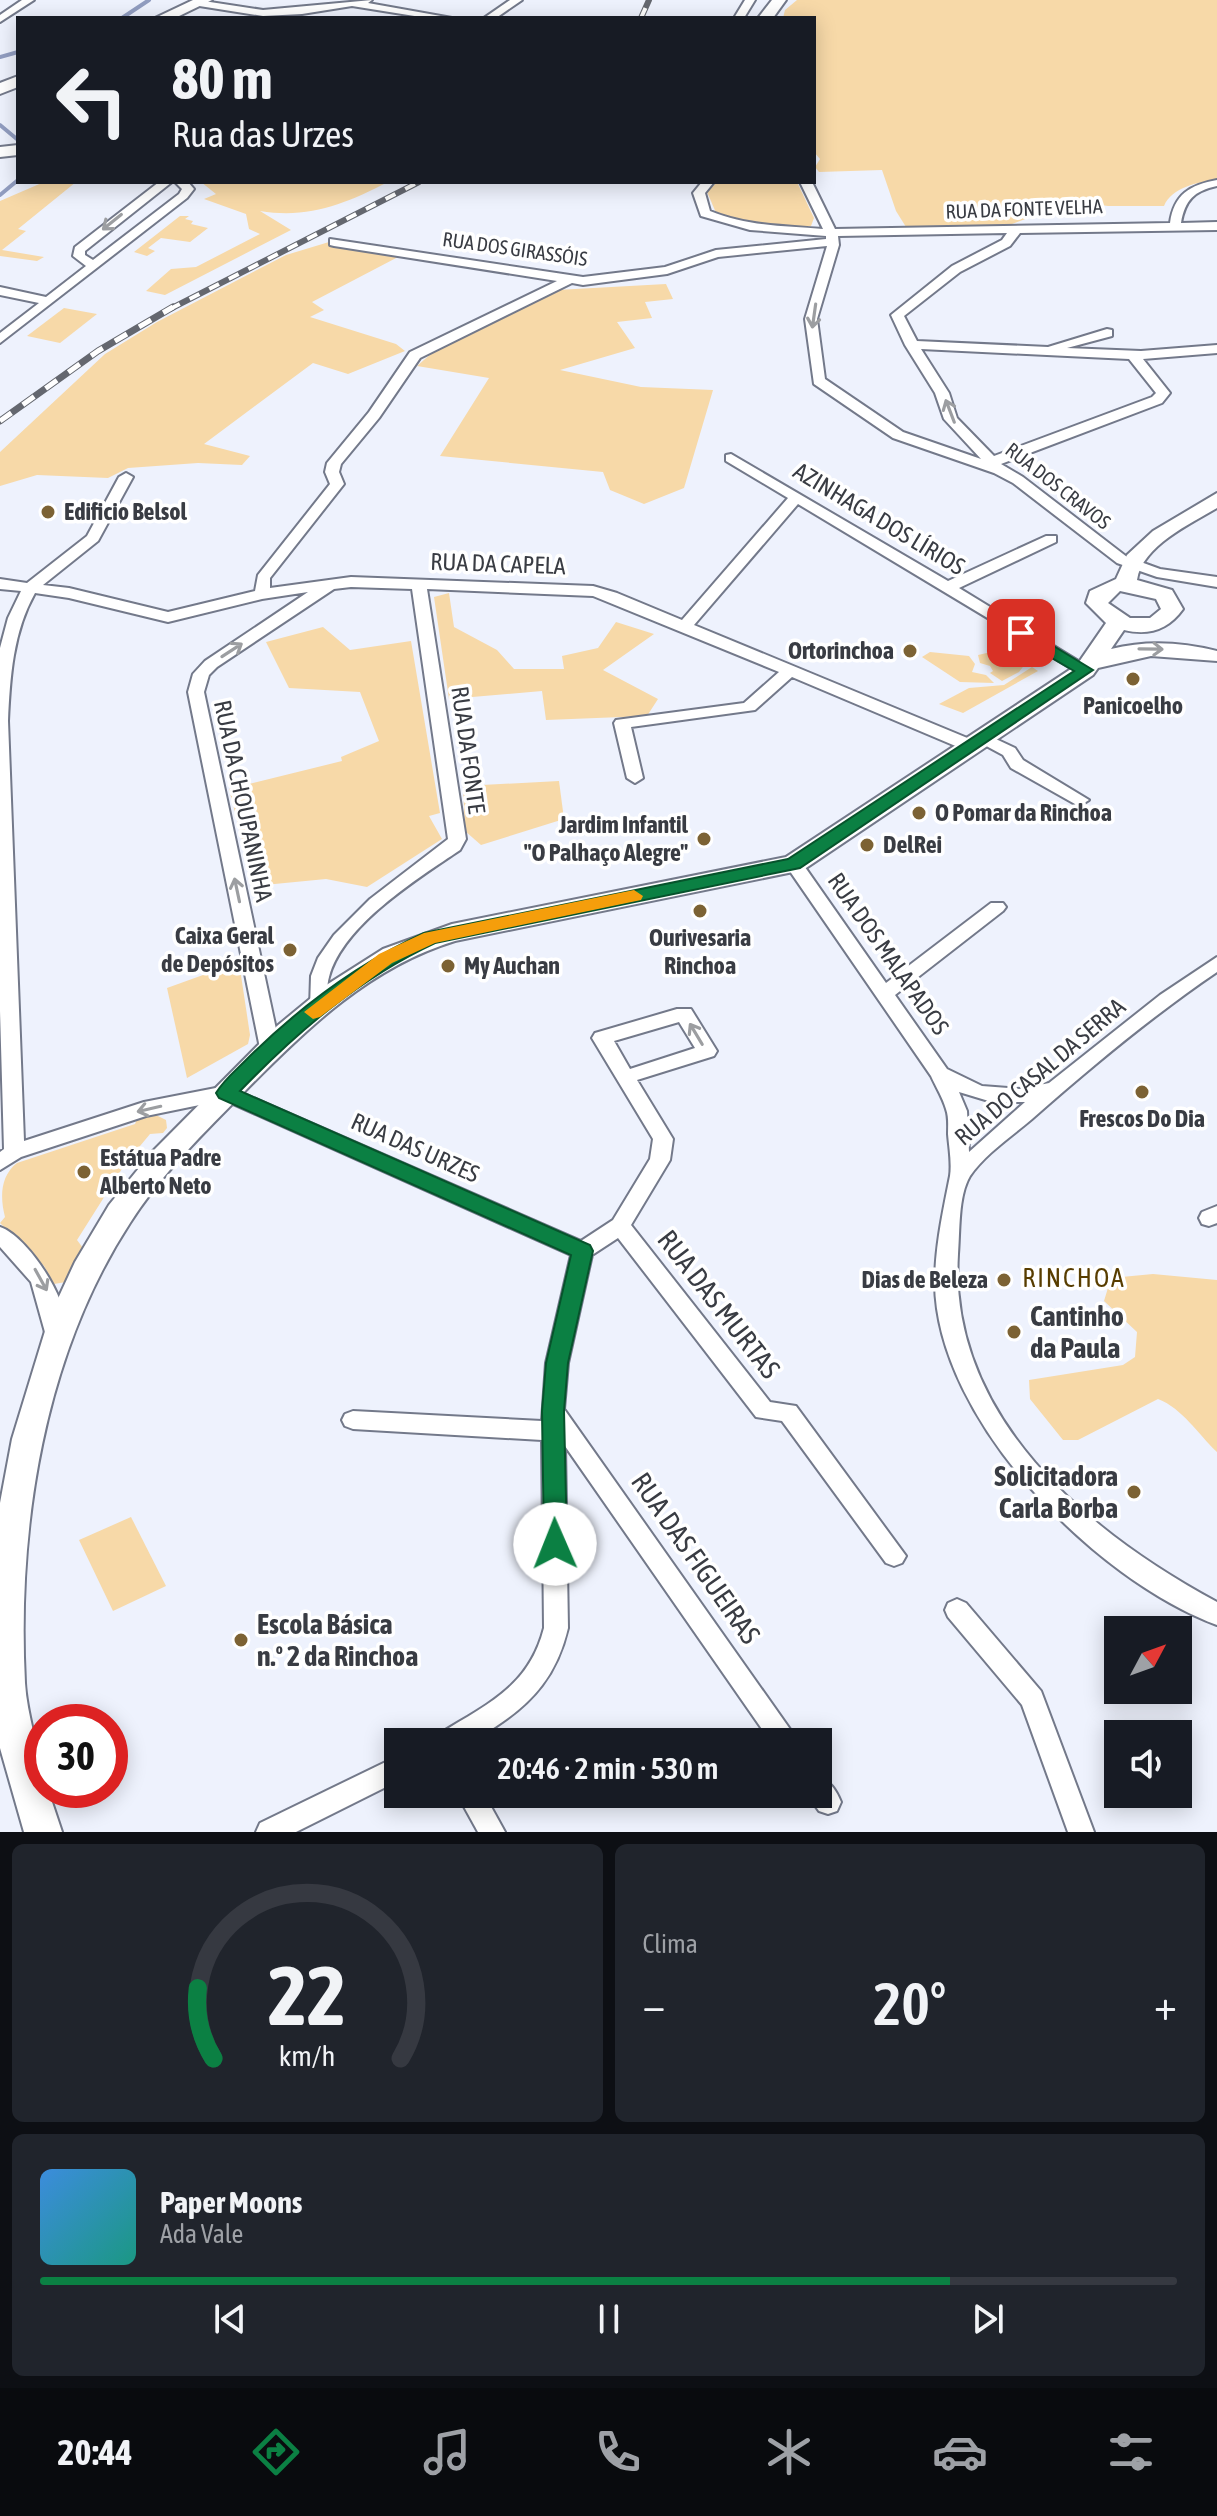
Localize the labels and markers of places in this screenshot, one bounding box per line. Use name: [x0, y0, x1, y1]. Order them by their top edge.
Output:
place label: Edificio Belsol: [64, 498, 188, 525]
marker: Edificio Belsol: [39, 503, 57, 521]
pin: [987, 599, 1055, 667]
place label: Ortorinchoa: [788, 637, 894, 664]
marker: Ortorinchoa: [901, 642, 919, 660]
marker: Panicoelho: [1124, 670, 1142, 688]
place label: Panicoelho: [1083, 692, 1183, 719]
place label: O Pomar da Rinchoa: [935, 799, 1112, 826]
marker: O Pomar da Rinchoa: [910, 804, 928, 822]
place label: Jardim Infantil "O Palhaço Alegre": [524, 811, 689, 866]
marker: Jardim Infantil "O Palhaço Alegre": [695, 830, 713, 848]
place label: DelRei: [883, 831, 942, 858]
marker: DelRei: [858, 836, 876, 854]
marker: Ourivesaria Rinchoa: [691, 902, 709, 920]
place label: Caixa Geral de Depósitos: [161, 922, 275, 977]
place label: Ourivesaria Rinchoa: [649, 924, 751, 979]
marker: Caixa Geral de Depósitos: [281, 941, 299, 959]
place label: My Auchan: [464, 952, 560, 979]
marker: My Auchan: [439, 957, 457, 975]
marker: Frescos Do Dia: [1133, 1083, 1151, 1101]
place label: Frescos Do Dia: [1079, 1105, 1205, 1132]
place label: Estátua Padre Alberto Neto: [99, 1144, 222, 1199]
marker: Estátua Padre Alberto Neto: [75, 1163, 93, 1181]
place label: Dias de Beleza: [861, 1266, 988, 1293]
marker: Dias de Beleza: [995, 1271, 1013, 1289]
place label: Cantinho da Paula: [1030, 1300, 1124, 1364]
marker: Cantinho da Paula: [1005, 1323, 1023, 1341]
place label: Solicitadora Carla Borba: [994, 1460, 1118, 1524]
marker: Solicitadora Carla Borba: [1125, 1483, 1143, 1501]
place label: Escola Básica n.º 2 da Rinchoa: [257, 1608, 418, 1672]
marker: Escola Básica n.º 2 da Rinchoa: [232, 1631, 250, 1649]

